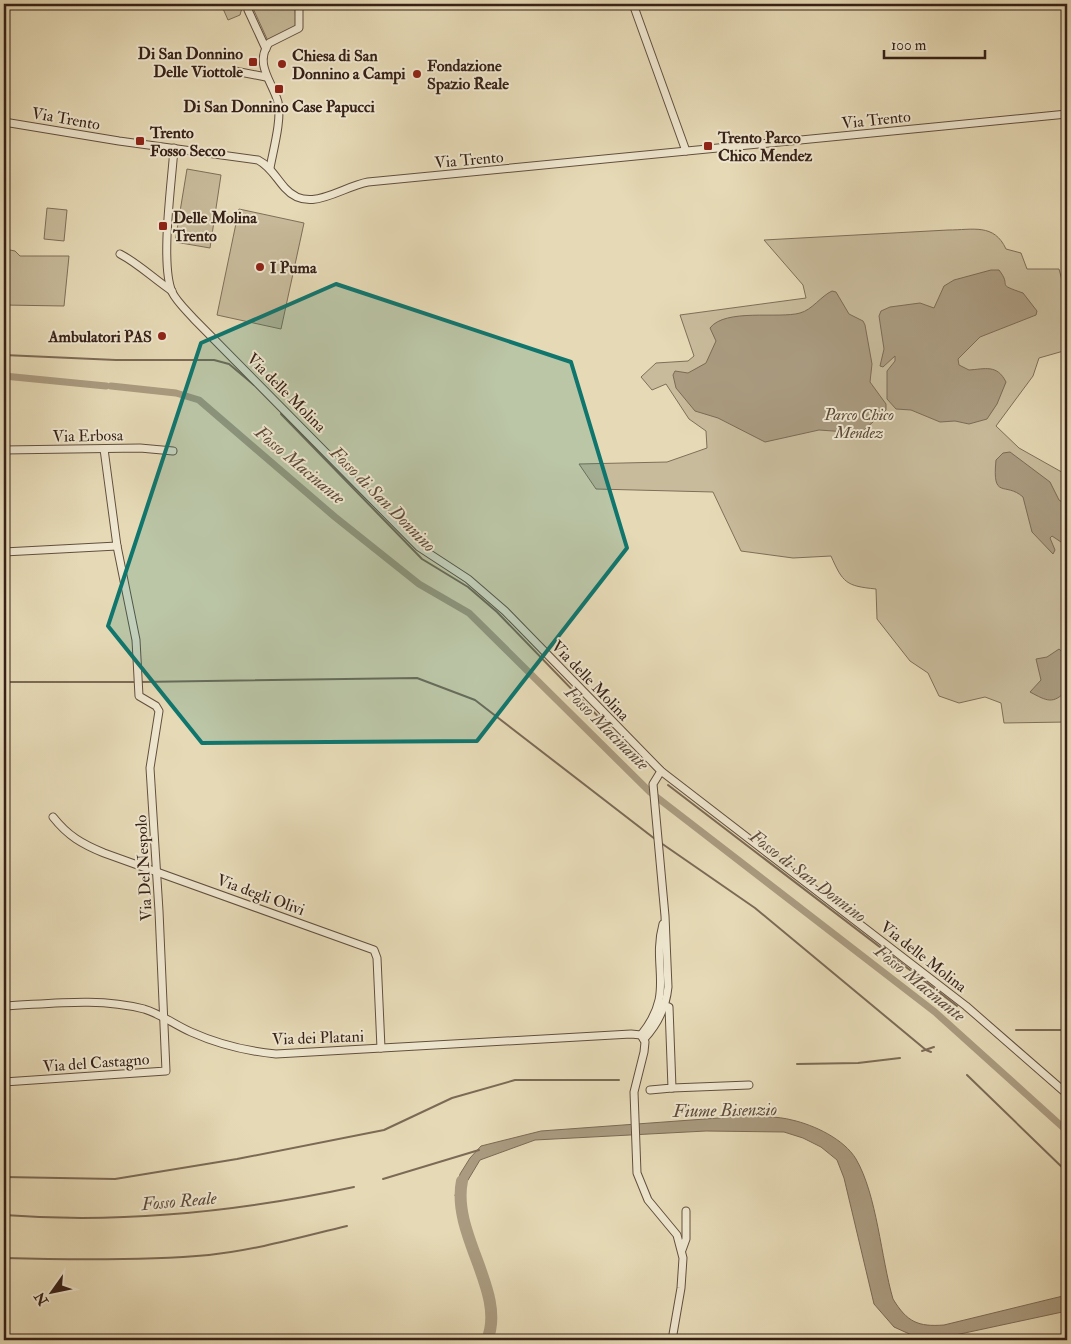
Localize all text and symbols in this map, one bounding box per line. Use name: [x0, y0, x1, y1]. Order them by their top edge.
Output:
scale bar: [884, 28, 985, 60]
text: 100 m: [891, 36, 927, 55]
place label: Di San Donnino Delle Viottole: [138, 44, 243, 82]
place label: Chiesa di San Donnino a Campi: [292, 46, 406, 85]
marker: Di San Donnino Delle Viottole: [247, 56, 259, 68]
place label: Fondazione Spazio Reale: [427, 56, 509, 95]
marker: Chiesa di San Donnino a Campi: [276, 58, 288, 70]
marker: Fondazione Spazio Reale: [411, 68, 423, 80]
marker: Di San Donnino Case Papucci: [273, 83, 285, 95]
place label: Di San Donnino Case Papucci: [183, 97, 375, 118]
street label: Via Trento: [30, 103, 102, 135]
street label: Via Trento: [841, 106, 912, 134]
place label: Trento Fosso Secco: [149, 123, 226, 161]
place label: Trento Parco Chico Mendez: [717, 128, 812, 166]
marker: Trento Fosso Secco: [134, 135, 146, 147]
marker: Trento Parco Chico Mendez: [702, 140, 714, 152]
street label: Via Trento: [434, 147, 505, 173]
place label: Delle Molina Trento: [172, 208, 257, 246]
marker: Delle Molina Trento: [157, 220, 169, 232]
place label: I Puma: [270, 258, 317, 278]
marker: I Puma: [254, 261, 266, 273]
place label: Ambulatori PAS: [47, 327, 152, 347]
marker: Ambulatori PAS: [156, 330, 168, 342]
street label: Via delle Molina: [242, 349, 331, 437]
park label: Parco Chico Mendez: [823, 405, 894, 443]
water label: Fosso Macinante: [249, 420, 350, 510]
street label: Via Erbosa: [53, 425, 124, 447]
water label: Fosso di San Donnino: [324, 441, 441, 557]
street label: Via delle Molina: [547, 636, 634, 725]
water label: Fosso Macinante: [559, 680, 655, 776]
street label: Via Del Nespolo: [131, 814, 158, 922]
water label: Fosso di San Donnino: [744, 824, 871, 928]
street label: Via degli Olivi: [214, 870, 307, 920]
street label: Via delle Molina: [876, 917, 971, 997]
water label: Fosso Macinante: [869, 939, 971, 1028]
street label: Via dei Platani: [272, 1026, 364, 1050]
street label: Via del Castagno: [42, 1049, 150, 1077]
water label: Fiume Bisenzio: [672, 1098, 777, 1123]
water label: Fosso Reale: [140, 1187, 219, 1216]
north arrow: [28, 1266, 78, 1316]
text: N: [31, 1289, 53, 1310]

